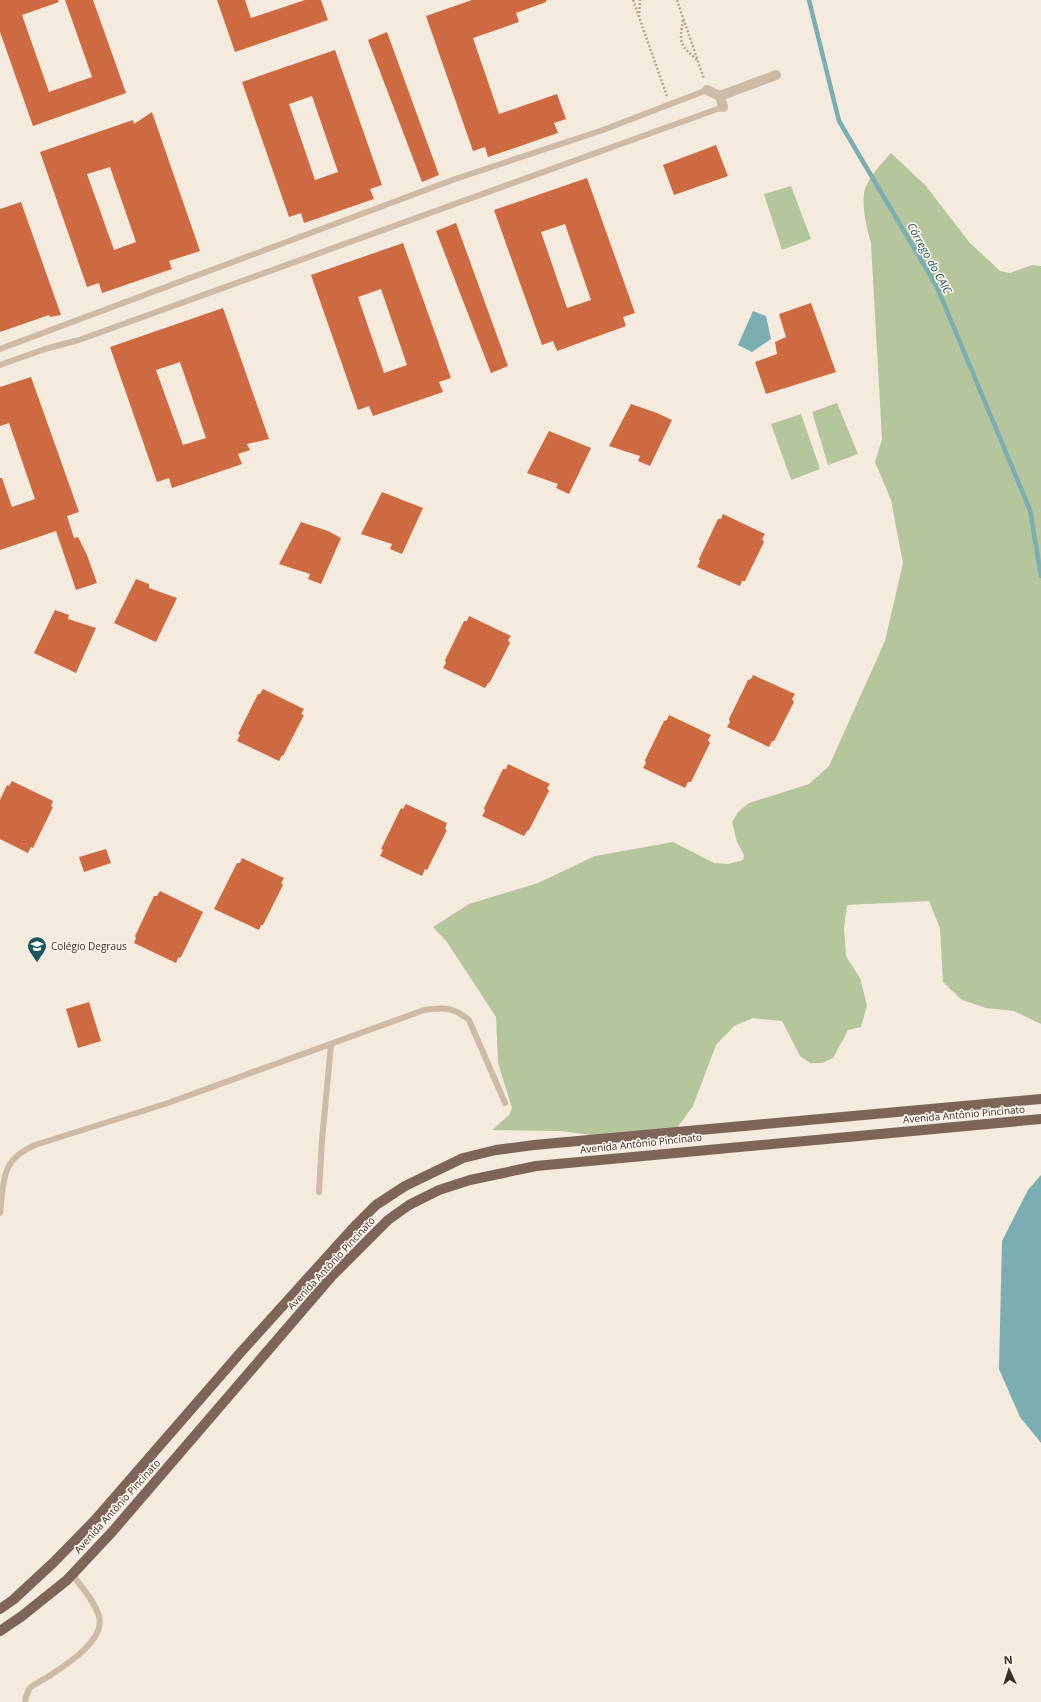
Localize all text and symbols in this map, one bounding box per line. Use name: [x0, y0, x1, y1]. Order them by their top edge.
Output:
water label: Córrego do CAIC: [904, 220, 956, 297]
school or university icon: Colégio Degraus: [26, 935, 48, 963]
place label: Colégio Degraus: [51, 939, 127, 953]
street label: Avenida Antônio Pincinato: [902, 1102, 1026, 1126]
street label: Avenida Antônio Pincinato: [579, 1130, 703, 1156]
street label: Avenida Antônio Pincinato: [284, 1213, 378, 1313]
street label: Avenida Antônio Pincinato: [71, 1456, 163, 1556]
north arrow: [989, 1650, 1029, 1690]
text: N: [1003, 1652, 1013, 1667]

